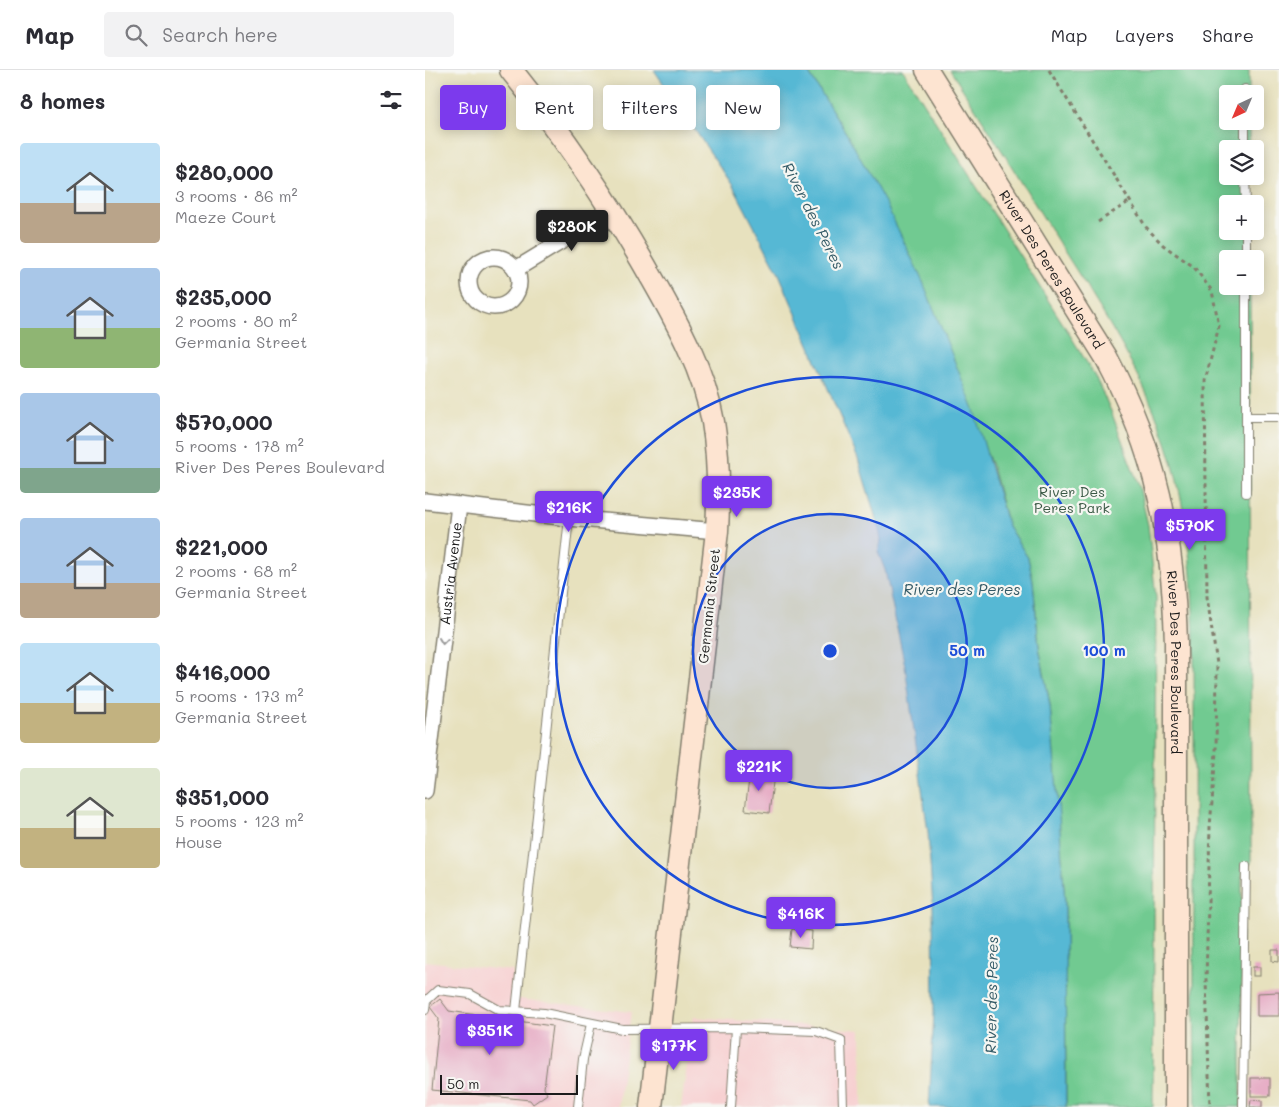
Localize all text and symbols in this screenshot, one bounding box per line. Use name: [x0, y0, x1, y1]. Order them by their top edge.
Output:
search box: [104, 12, 454, 57]
text: Map: [25, 19, 74, 50]
icon: search: [122, 21, 150, 49]
text: Search here: [162, 22, 278, 47]
text: Map: [1051, 23, 1087, 47]
text: Layers: [1115, 23, 1174, 47]
text: Share: [1202, 23, 1254, 47]
chip: Buy: [440, 85, 506, 130]
chip: Rent: [516, 85, 593, 130]
chip: Filters: [603, 85, 696, 130]
chip: New: [706, 85, 780, 130]
north arrow: [1219, 85, 1264, 130]
map controls: [1219, 85, 1264, 295]
icon: filters: [377, 86, 405, 114]
text: 8 homes: [20, 87, 105, 114]
button: layers: [1219, 140, 1264, 185]
text: $280,000: [175, 158, 273, 185]
water label: River des Peres: [778, 159, 849, 272]
icon: home: [60, 163, 120, 223]
text: 3 rooms · 86 m²: [175, 185, 298, 206]
street label: River Des Peres Boulevard: [995, 186, 1108, 352]
button: +: [1219, 195, 1264, 240]
text: Maeze Court: [175, 206, 276, 227]
pin: $280K: [537, 210, 607, 252]
text: $280K: [547, 215, 597, 236]
button: −: [1219, 250, 1264, 295]
text: $235,000: [175, 283, 272, 310]
icon: home: [60, 288, 120, 348]
text: 2 rooms · 80 m²: [175, 310, 297, 331]
text: Germania Street: [175, 331, 307, 352]
text: $570,000: [175, 408, 272, 435]
icon: home: [60, 413, 120, 473]
text: 5 rooms · 178 m²: [175, 435, 304, 456]
text: River Des Peres Boulevard: [175, 456, 385, 477]
pin: $235K: [702, 476, 772, 518]
text: $235K: [713, 481, 761, 502]
park label: River Des Peres Park: [1034, 482, 1110, 517]
pin: $216K: [534, 490, 604, 533]
text: $216K: [546, 496, 592, 517]
pin: $570K: [1155, 508, 1225, 551]
text: $570K: [1166, 514, 1214, 535]
street label: Austria Avenue: [435, 521, 466, 626]
text: $221,000: [175, 533, 268, 560]
icon: home: [60, 538, 120, 598]
street label: Germania Street: [693, 547, 724, 665]
text: 2 rooms · 68 m²: [175, 560, 297, 581]
street label: River Des Peres Boulevard: [1163, 570, 1186, 754]
water label: River des Peres: [903, 579, 1021, 599]
text: Germania Street: [175, 581, 307, 602]
one-way arrow: [438, 637, 449, 645]
text: 50 m: [949, 640, 985, 660]
text: 100 m: [1082, 640, 1126, 660]
centre of rings: [821, 642, 839, 660]
text: $416,000: [175, 658, 270, 685]
icon: home: [60, 663, 120, 723]
text: 5 rooms · 173 m²: [175, 685, 304, 706]
text: Germania Street: [175, 706, 307, 727]
pin: $221K: [724, 750, 794, 792]
text: $221K: [736, 755, 782, 776]
text: $351,000: [175, 783, 269, 810]
icon: home: [60, 788, 120, 848]
text: 5 rooms · 123 m²: [175, 810, 304, 831]
text: House: [175, 831, 222, 852]
pin: $416K: [766, 896, 836, 939]
text: $416K: [777, 902, 825, 923]
water label: River des Peres: [980, 936, 1002, 1054]
pin: $351K: [455, 1014, 525, 1056]
text: $351K: [467, 1019, 513, 1040]
pin: $177K: [639, 1028, 709, 1071]
text: $177K: [651, 1034, 697, 1055]
scale bar: [440, 1072, 577, 1095]
text: 50 m: [447, 1074, 479, 1093]

